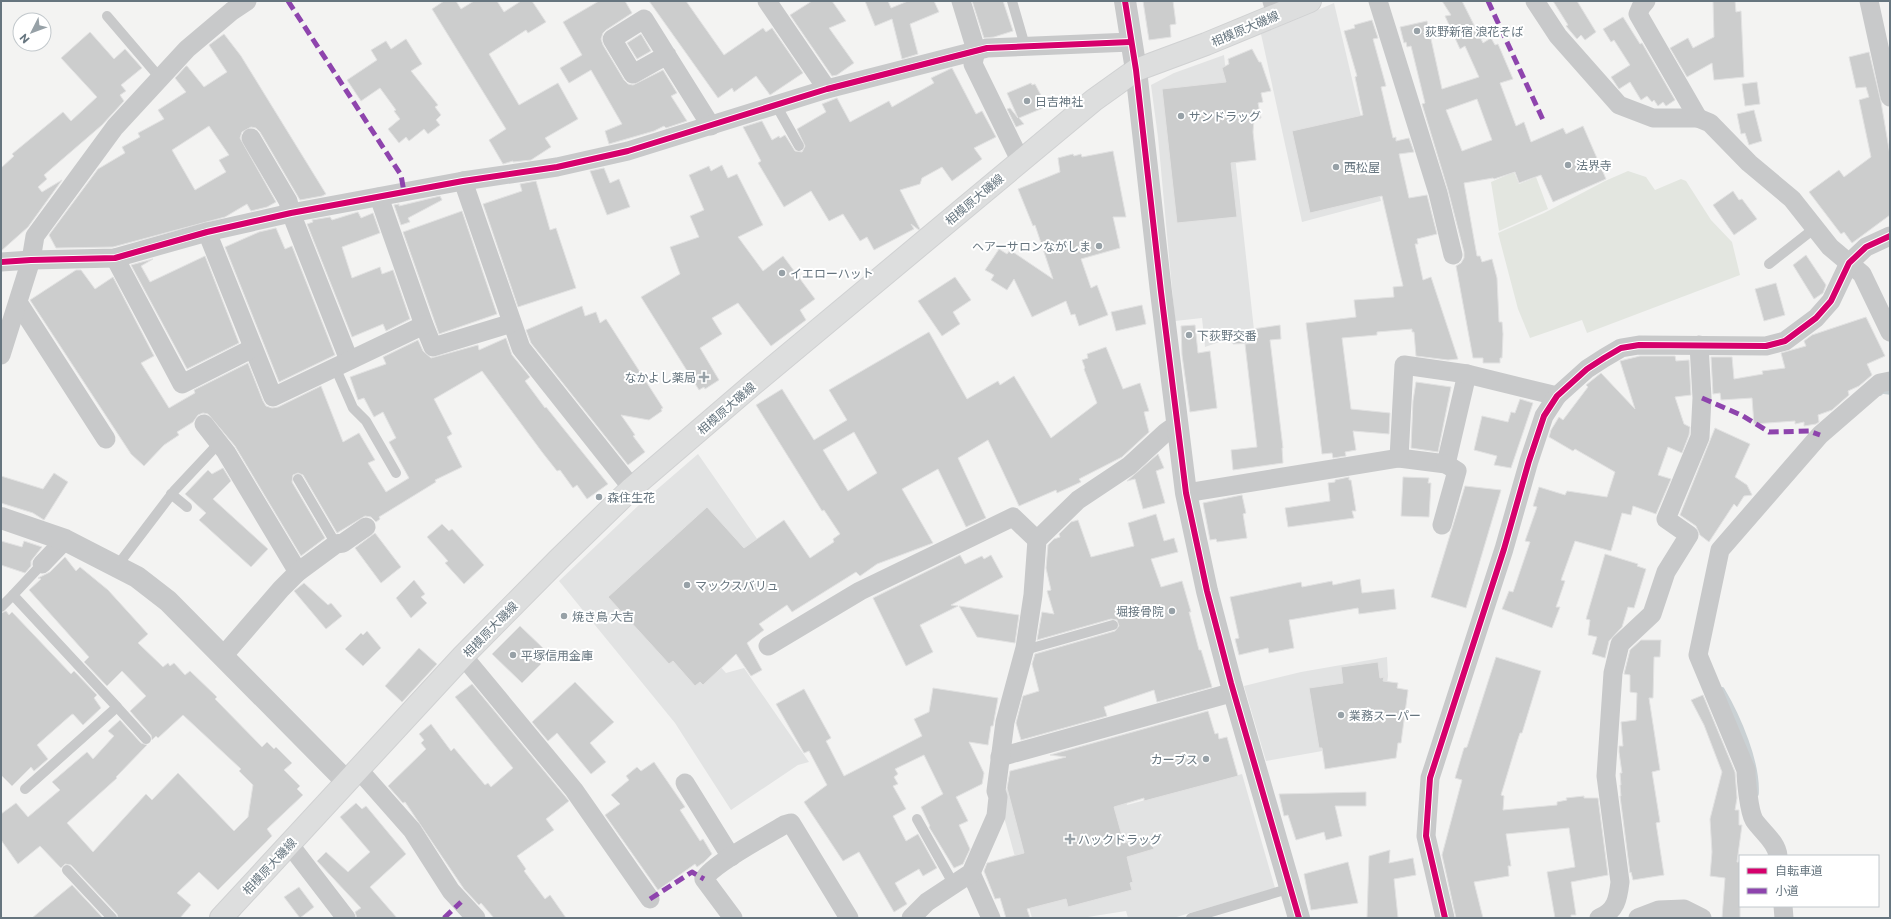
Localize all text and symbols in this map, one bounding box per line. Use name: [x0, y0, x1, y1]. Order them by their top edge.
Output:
street label: 相模原大磯線: [1209, 7, 1281, 49]
north arrow: [12, 12, 52, 52]
place label: 荻野新宿 浪花そば: [1425, 24, 1523, 38]
marker: 荻野新宿 浪花そば: [1412, 26, 1422, 36]
text: N: [17, 32, 32, 46]
place label: 日吉神社: [1035, 94, 1083, 108]
marker: 日吉神社: [1022, 96, 1032, 106]
place label: サンドラッグ: [1189, 109, 1261, 123]
marker: サンドラッグ: [1176, 111, 1186, 121]
place label: 法界寺: [1576, 158, 1612, 172]
place label: 西松屋: [1344, 160, 1380, 174]
marker: 法界寺: [1563, 160, 1573, 170]
marker: 西松屋: [1331, 162, 1341, 172]
street label: 相模原大磯線: [942, 170, 1006, 228]
place label: ヘアーサロンながしま: [972, 239, 1091, 253]
marker: ヘアーサロンながしま: [1094, 241, 1104, 251]
place label: イエローハット: [790, 266, 874, 280]
marker: イエローハット: [777, 268, 787, 278]
place label: 下荻野交番: [1197, 328, 1257, 342]
marker: 下荻野交番: [1184, 330, 1194, 340]
place label: なかよし薬局: [625, 370, 696, 384]
marker: なかよし薬局: [699, 372, 709, 382]
street label: 相模原大磯線: [694, 379, 758, 437]
place label: 森住生花: [607, 490, 655, 504]
marker: 森住生花: [594, 492, 604, 502]
place label: マックスバリュ: [695, 578, 779, 592]
marker: マックスバリュ: [682, 580, 692, 590]
street label: 相模原大磯線: [460, 598, 520, 660]
place label: 堀接骨院: [1116, 604, 1164, 618]
marker: 堀接骨院: [1167, 606, 1177, 616]
place label: 焼き鳥 大吉: [572, 609, 634, 623]
marker: 焼き鳥 大吉: [559, 611, 569, 621]
place label: 平塚信用金庫: [521, 648, 593, 662]
marker: 平塚信用金庫: [508, 650, 518, 660]
place label: 業務スーパー: [1349, 708, 1421, 722]
marker: 業務スーパー: [1336, 710, 1346, 720]
place label: カーブス: [1151, 752, 1198, 766]
marker: カーブス: [1201, 754, 1211, 764]
place label: ハックドラッグ: [1078, 832, 1162, 846]
marker: ハックドラッグ: [1065, 834, 1075, 844]
street label: 相模原大磯線: [239, 835, 299, 897]
legend: [1739, 855, 1879, 907]
text: 自転車道: [1775, 863, 1823, 877]
text: 小道: [1775, 883, 1799, 897]

